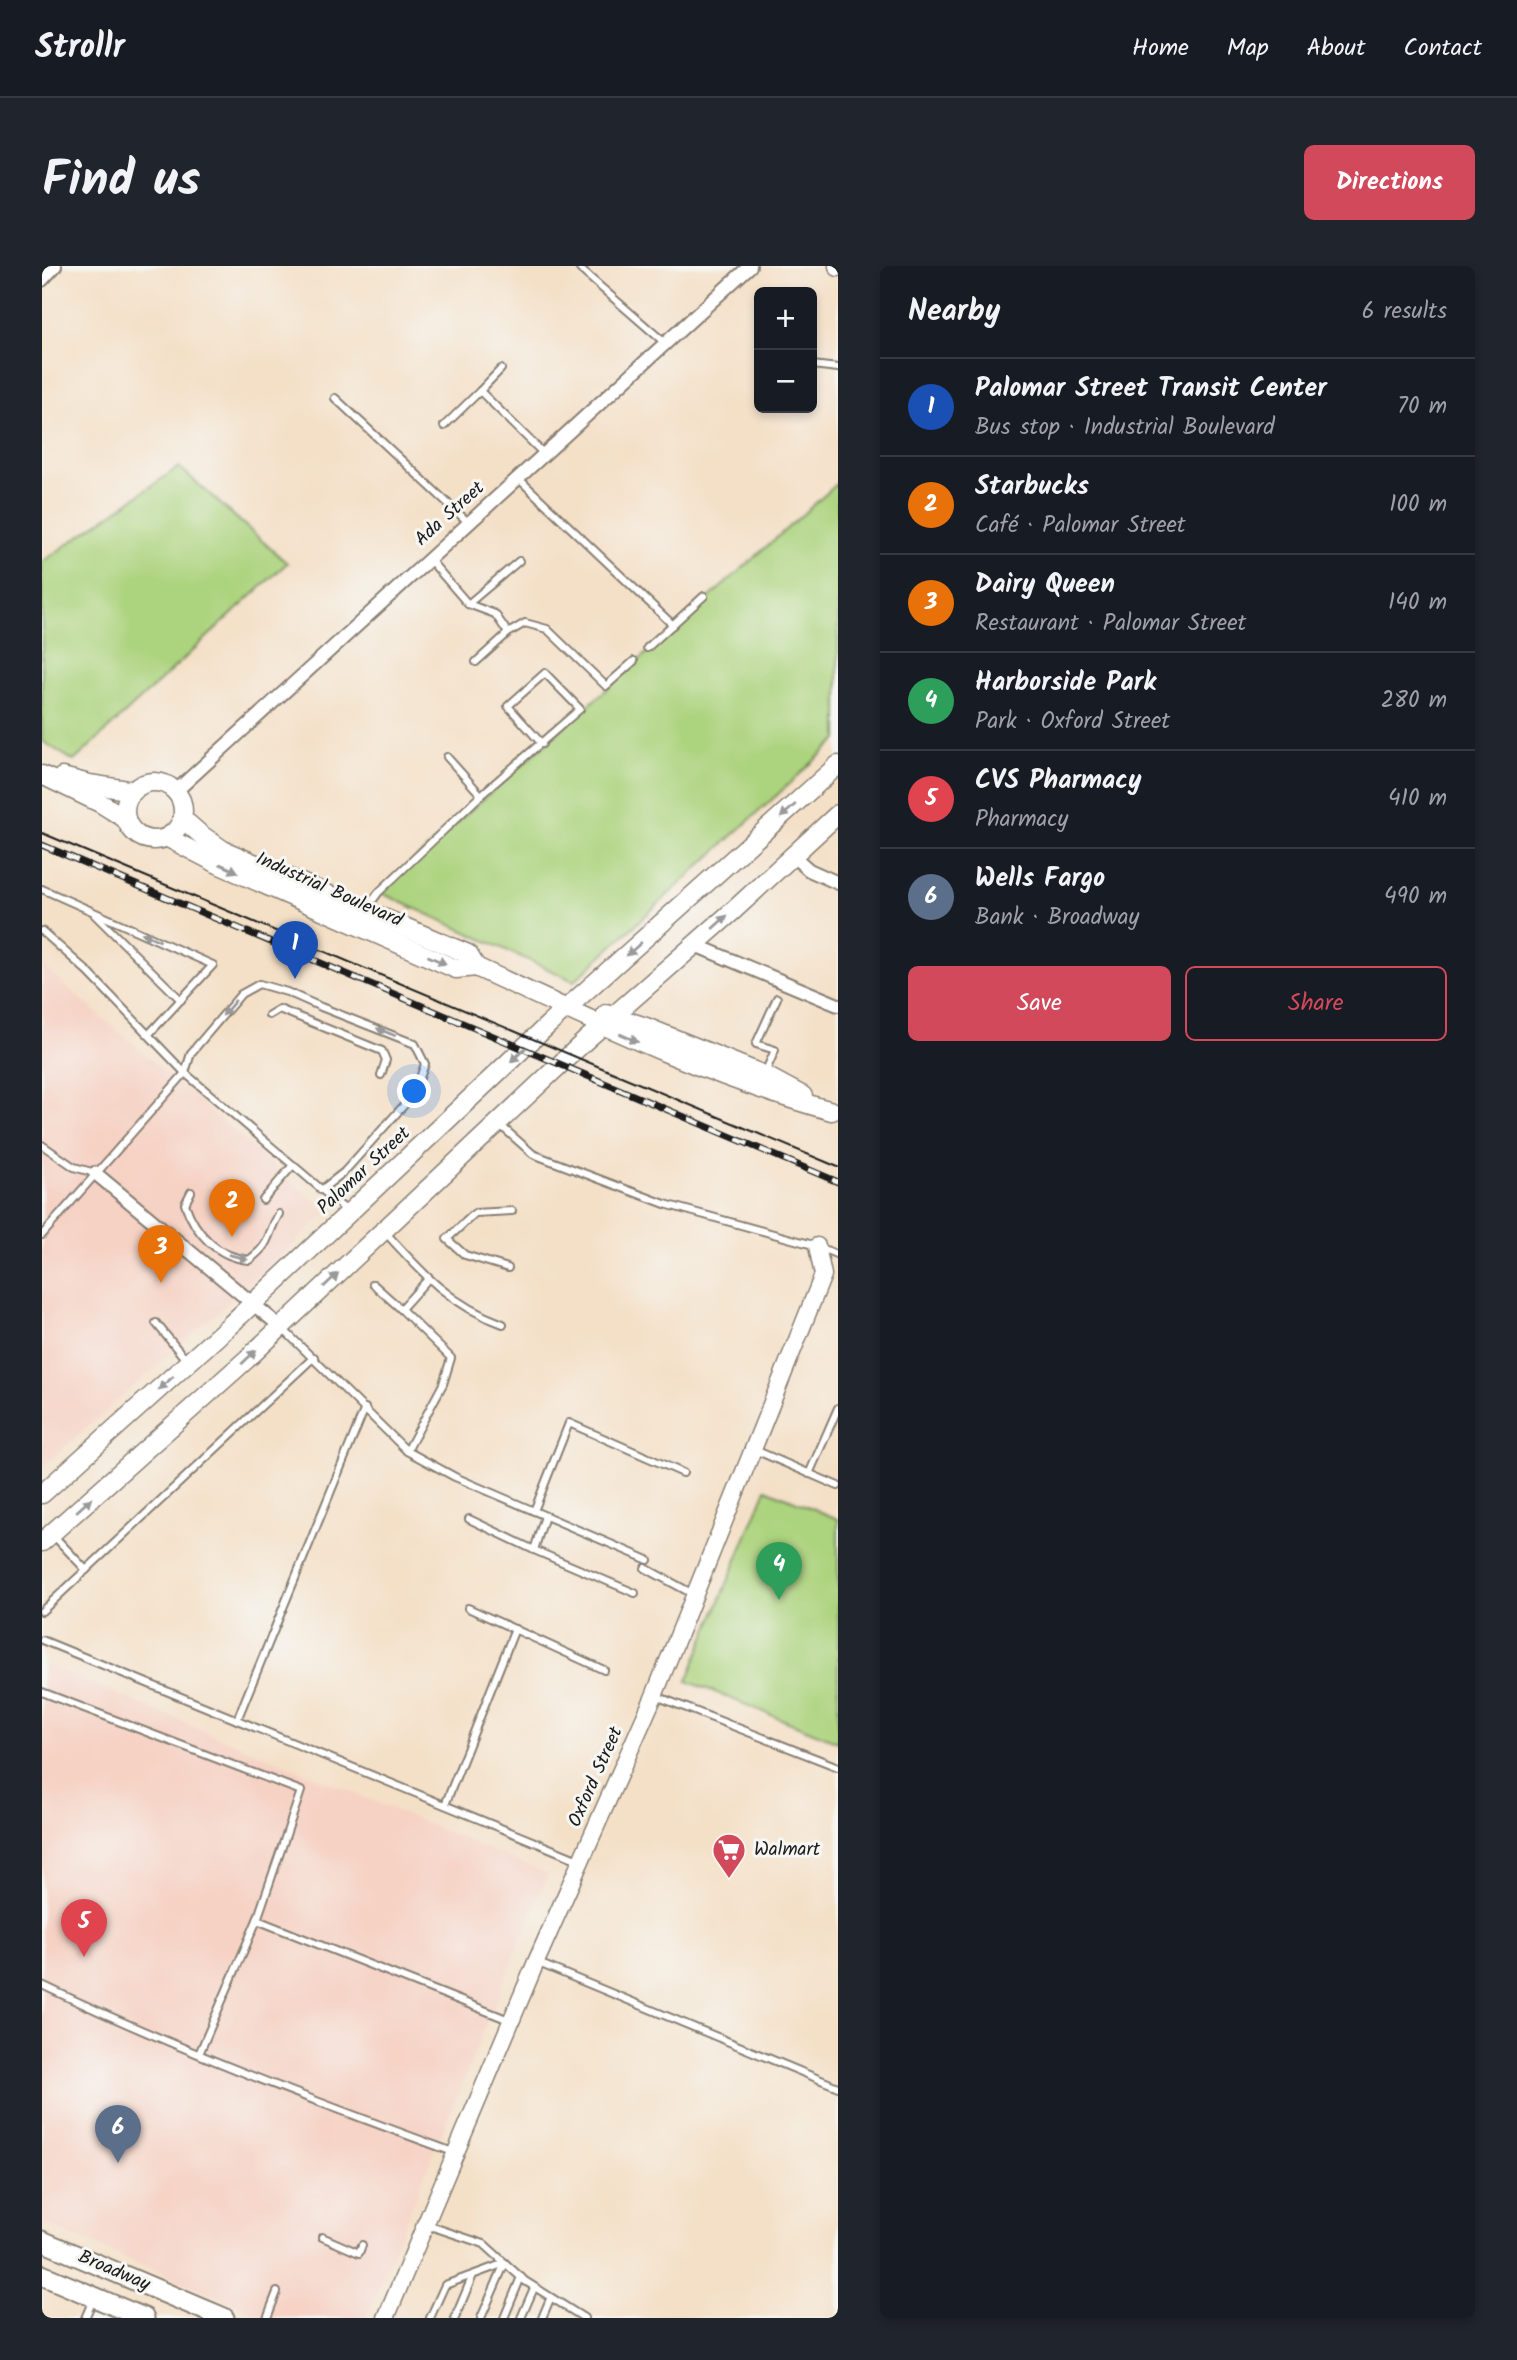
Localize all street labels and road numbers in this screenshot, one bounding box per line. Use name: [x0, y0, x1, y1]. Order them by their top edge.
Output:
street label: Ada Street: [408, 474, 492, 554]
street label: Industrial Boulevard: [251, 844, 408, 936]
street label: Palomar Street: [310, 1119, 418, 1222]
street label: Oxford Street: [561, 1721, 632, 1832]
street label: Broadway: [73, 2242, 156, 2300]

